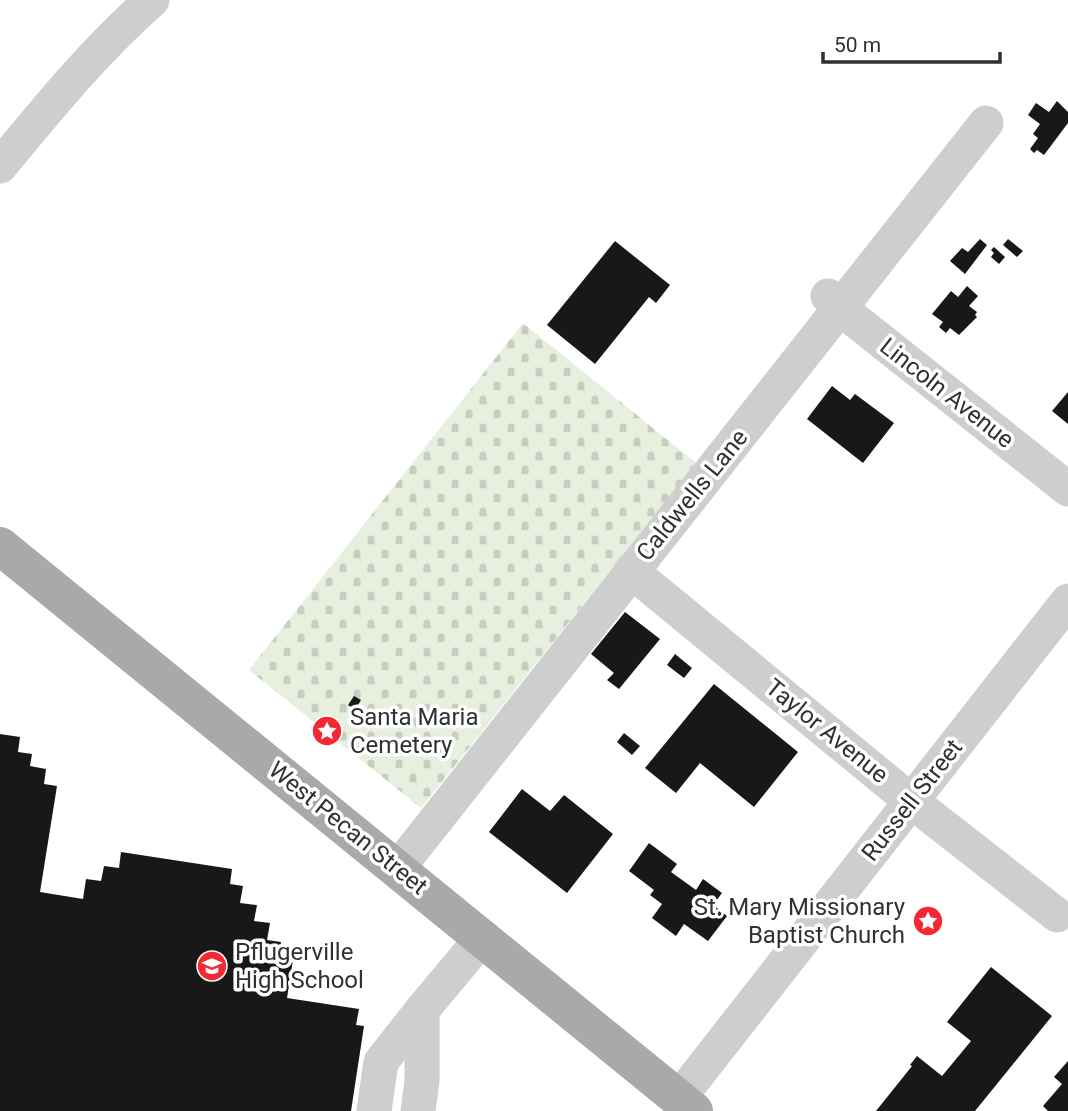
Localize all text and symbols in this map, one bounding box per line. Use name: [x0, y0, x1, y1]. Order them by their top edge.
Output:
scale bar: [823, 21, 1000, 65]
text: 50 m: [834, 33, 881, 57]
street label: Lincoln Avenue: [875, 332, 1019, 454]
street label: Caldwells Lane: [631, 424, 753, 566]
street label: Taylor Avenue: [760, 673, 894, 789]
place label: Santa Maria Cemetery: [350, 703, 478, 759]
place icon: Santa Maria Cemetery: [310, 714, 344, 748]
street label: Russell Street: [856, 734, 968, 866]
street label: West Pecan Street: [263, 756, 433, 901]
place label: St. Mary Missionary Baptist Church: [694, 893, 906, 949]
place icon: St. Mary Missionary Baptist Church: [911, 904, 945, 938]
place label: Pflugerville High School: [235, 938, 364, 994]
school or university icon: Pflugerville High School: [195, 949, 229, 983]

